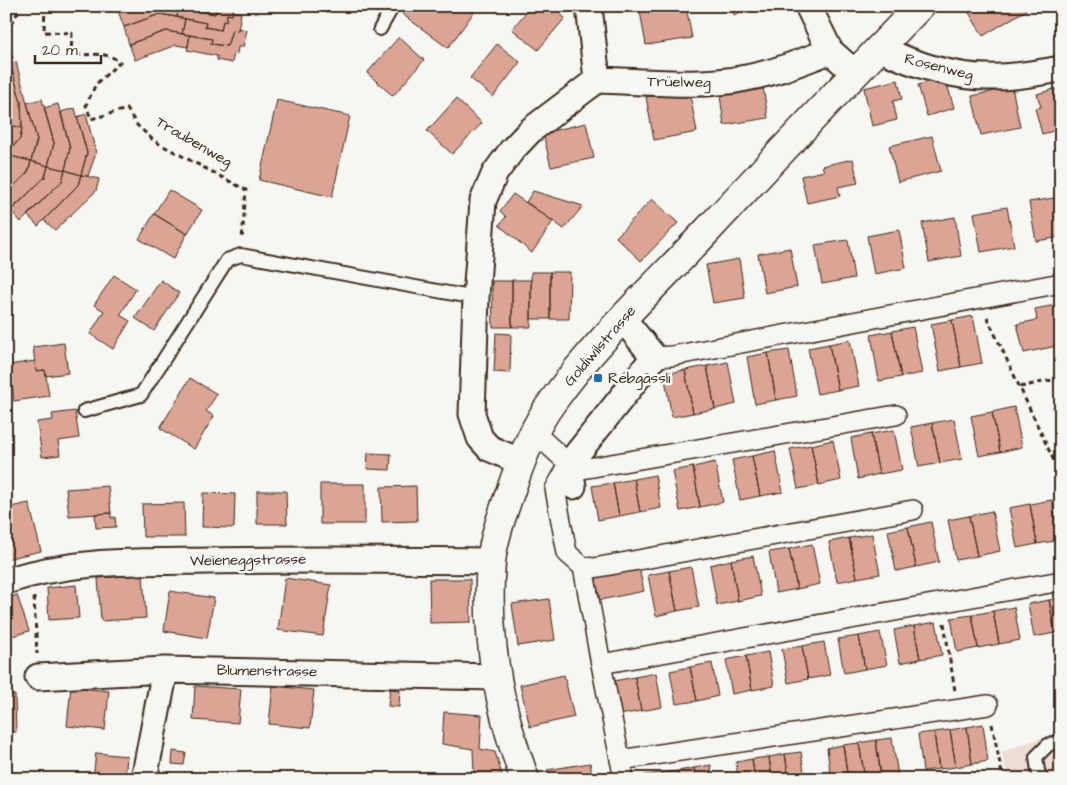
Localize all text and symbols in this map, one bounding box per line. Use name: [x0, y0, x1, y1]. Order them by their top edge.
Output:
scale bar: [35, 32, 101, 64]
text: 20 m: [42, 40, 78, 61]
street label: Rosenweg: [902, 48, 976, 87]
street label: Trüelweg: [647, 71, 711, 94]
street label: Traubenweg: [151, 112, 236, 173]
street label: Goldiwilstrasse: [559, 301, 641, 391]
place label: Rebgässli: [608, 368, 671, 390]
marker: Rebgässli: [592, 372, 604, 384]
street label: Weieneggstrasse: [190, 548, 306, 573]
street label: Blumenstrasse: [217, 660, 317, 682]

